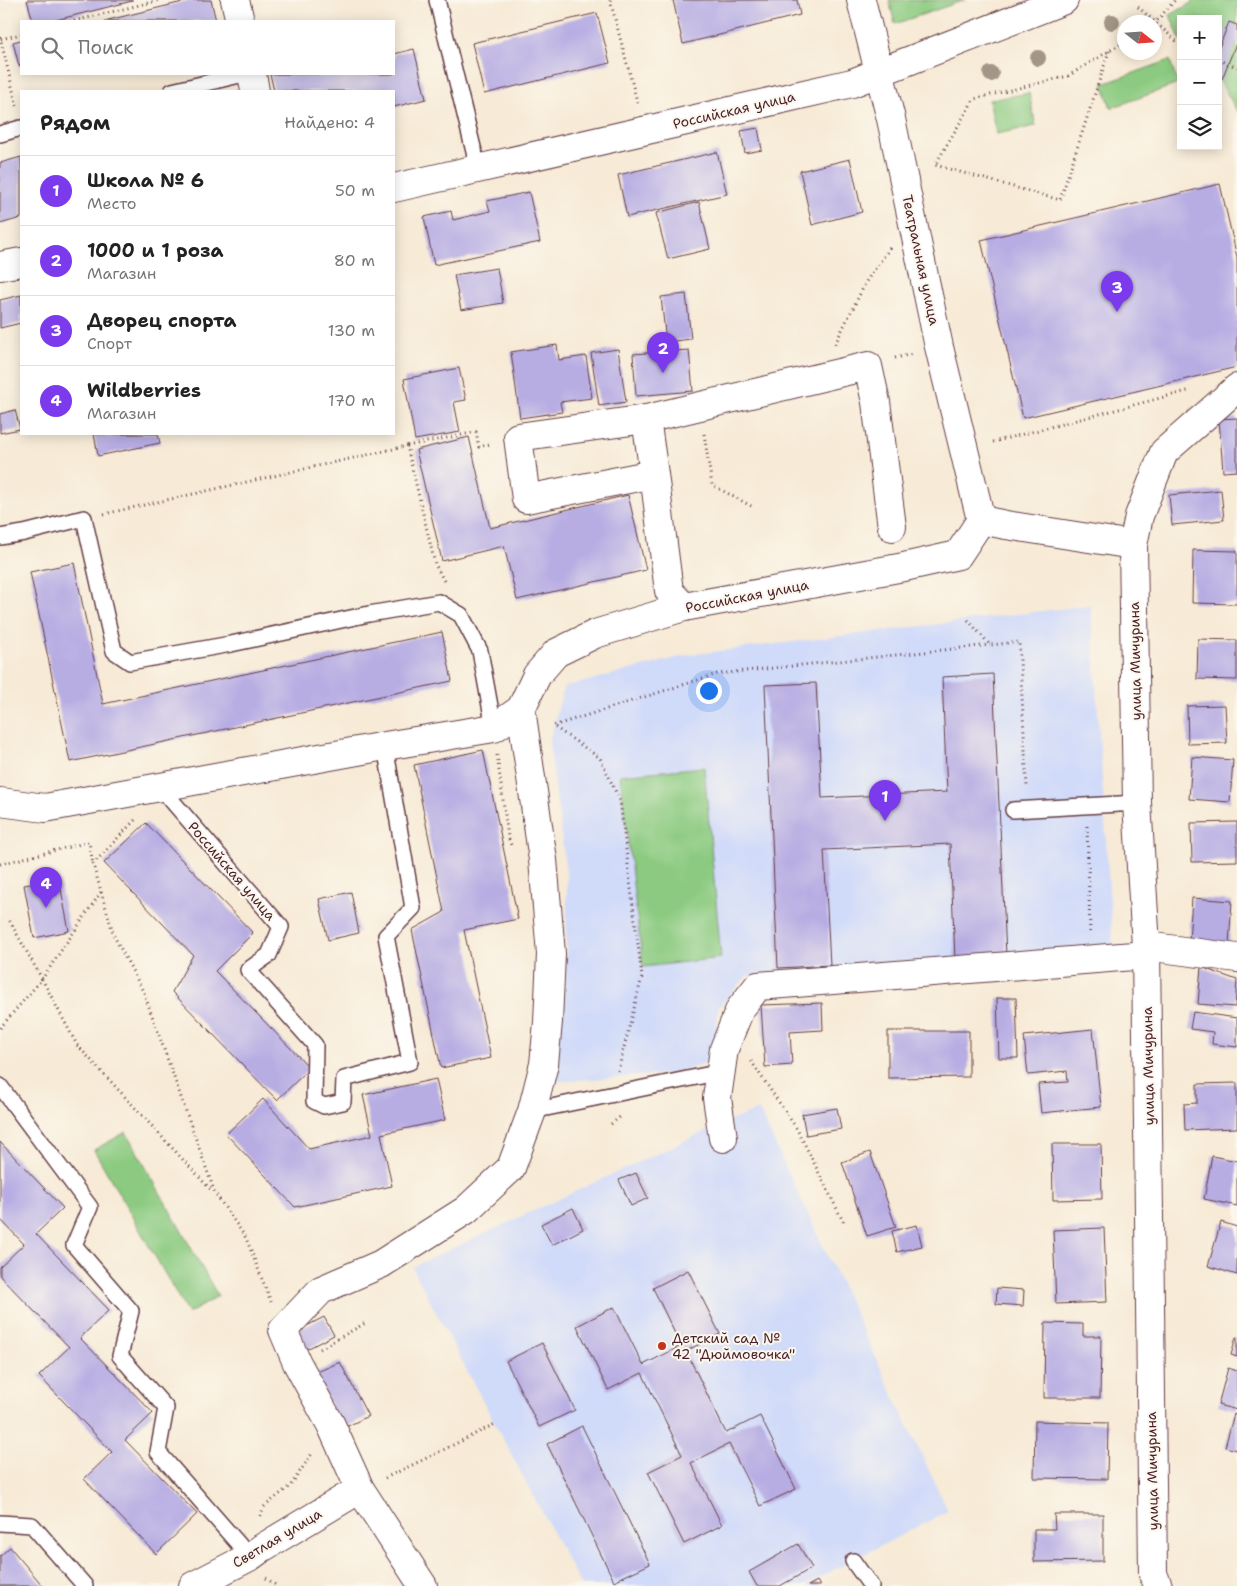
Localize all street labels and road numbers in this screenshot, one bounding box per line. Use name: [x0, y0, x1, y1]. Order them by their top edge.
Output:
street label: Российская улица: [671, 87, 797, 133]
street label: Театральная улица: [898, 193, 944, 327]
street label: Российская улица: [684, 575, 810, 617]
street label: улица Мичурина: [1125, 601, 1145, 721]
street label: Российская улица: [184, 818, 280, 924]
street label: улица Мичурина: [1138, 1006, 1158, 1126]
street label: улица Мичурина: [1142, 1411, 1162, 1531]
street label: Светлая улица: [229, 1504, 325, 1572]

